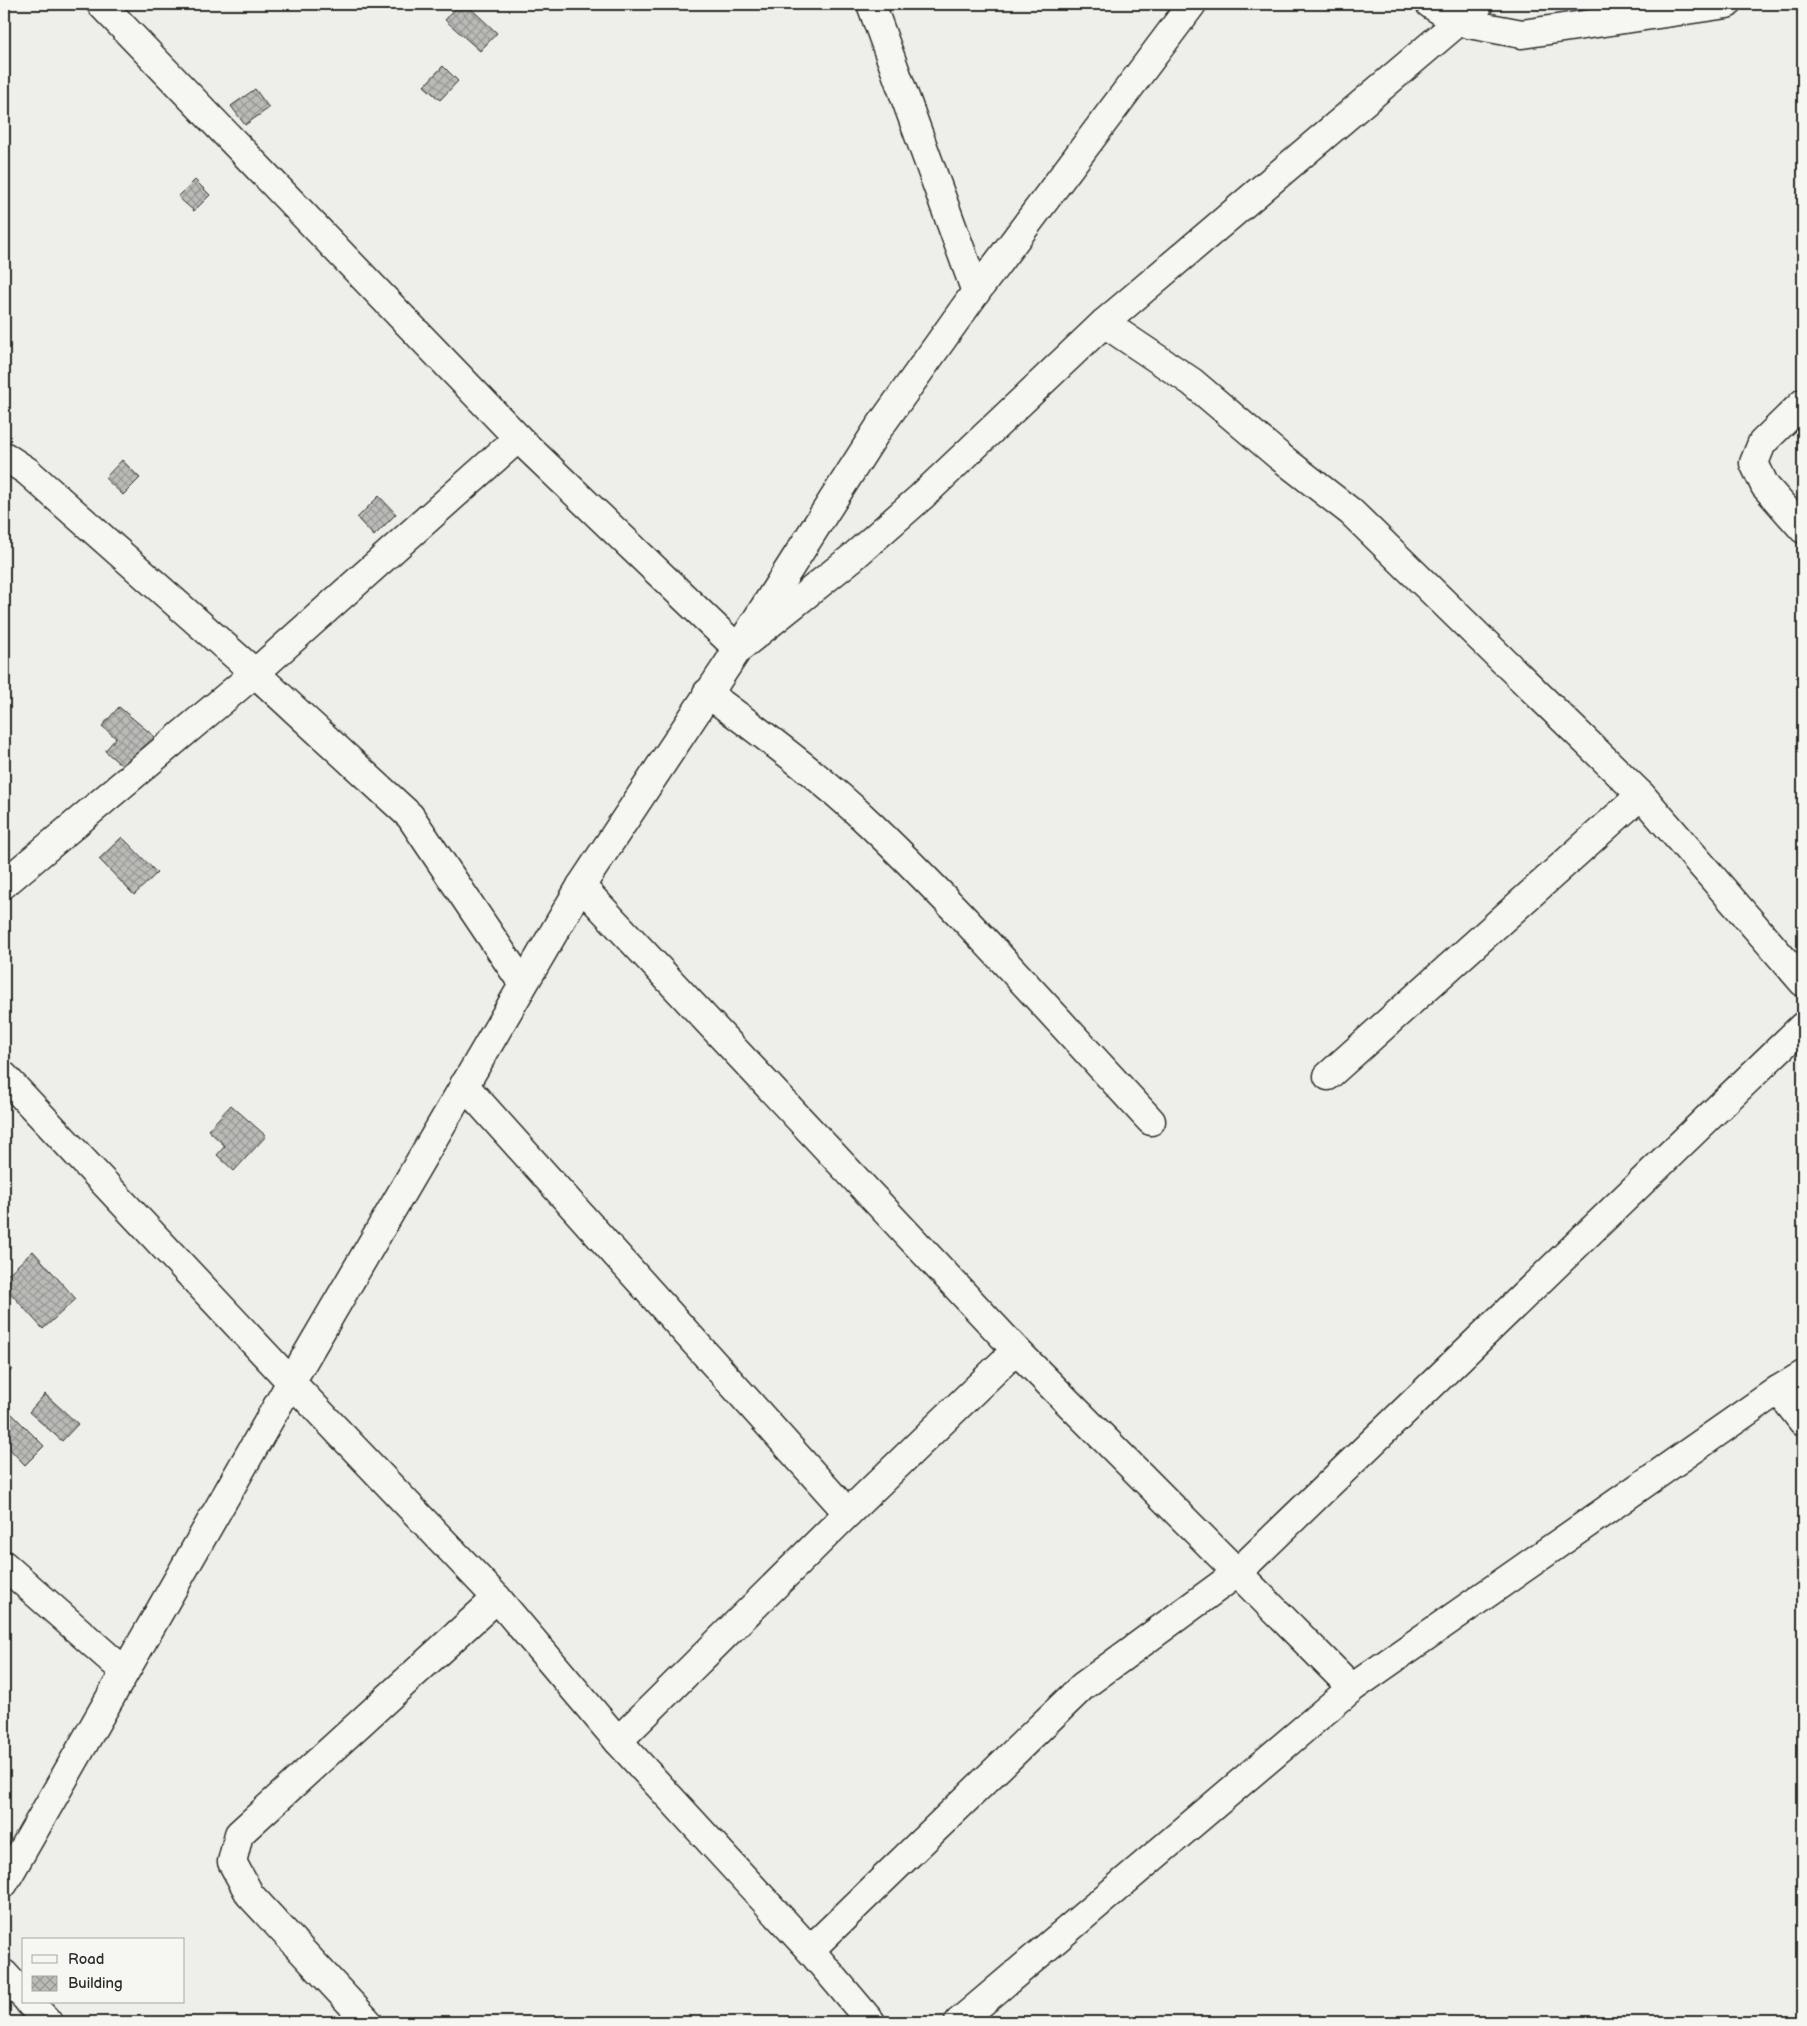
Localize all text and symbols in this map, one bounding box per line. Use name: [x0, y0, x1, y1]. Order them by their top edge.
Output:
legend: [22, 1938, 185, 2004]
text: Road: [68, 1950, 104, 1969]
text: Building: [68, 1974, 123, 1993]

